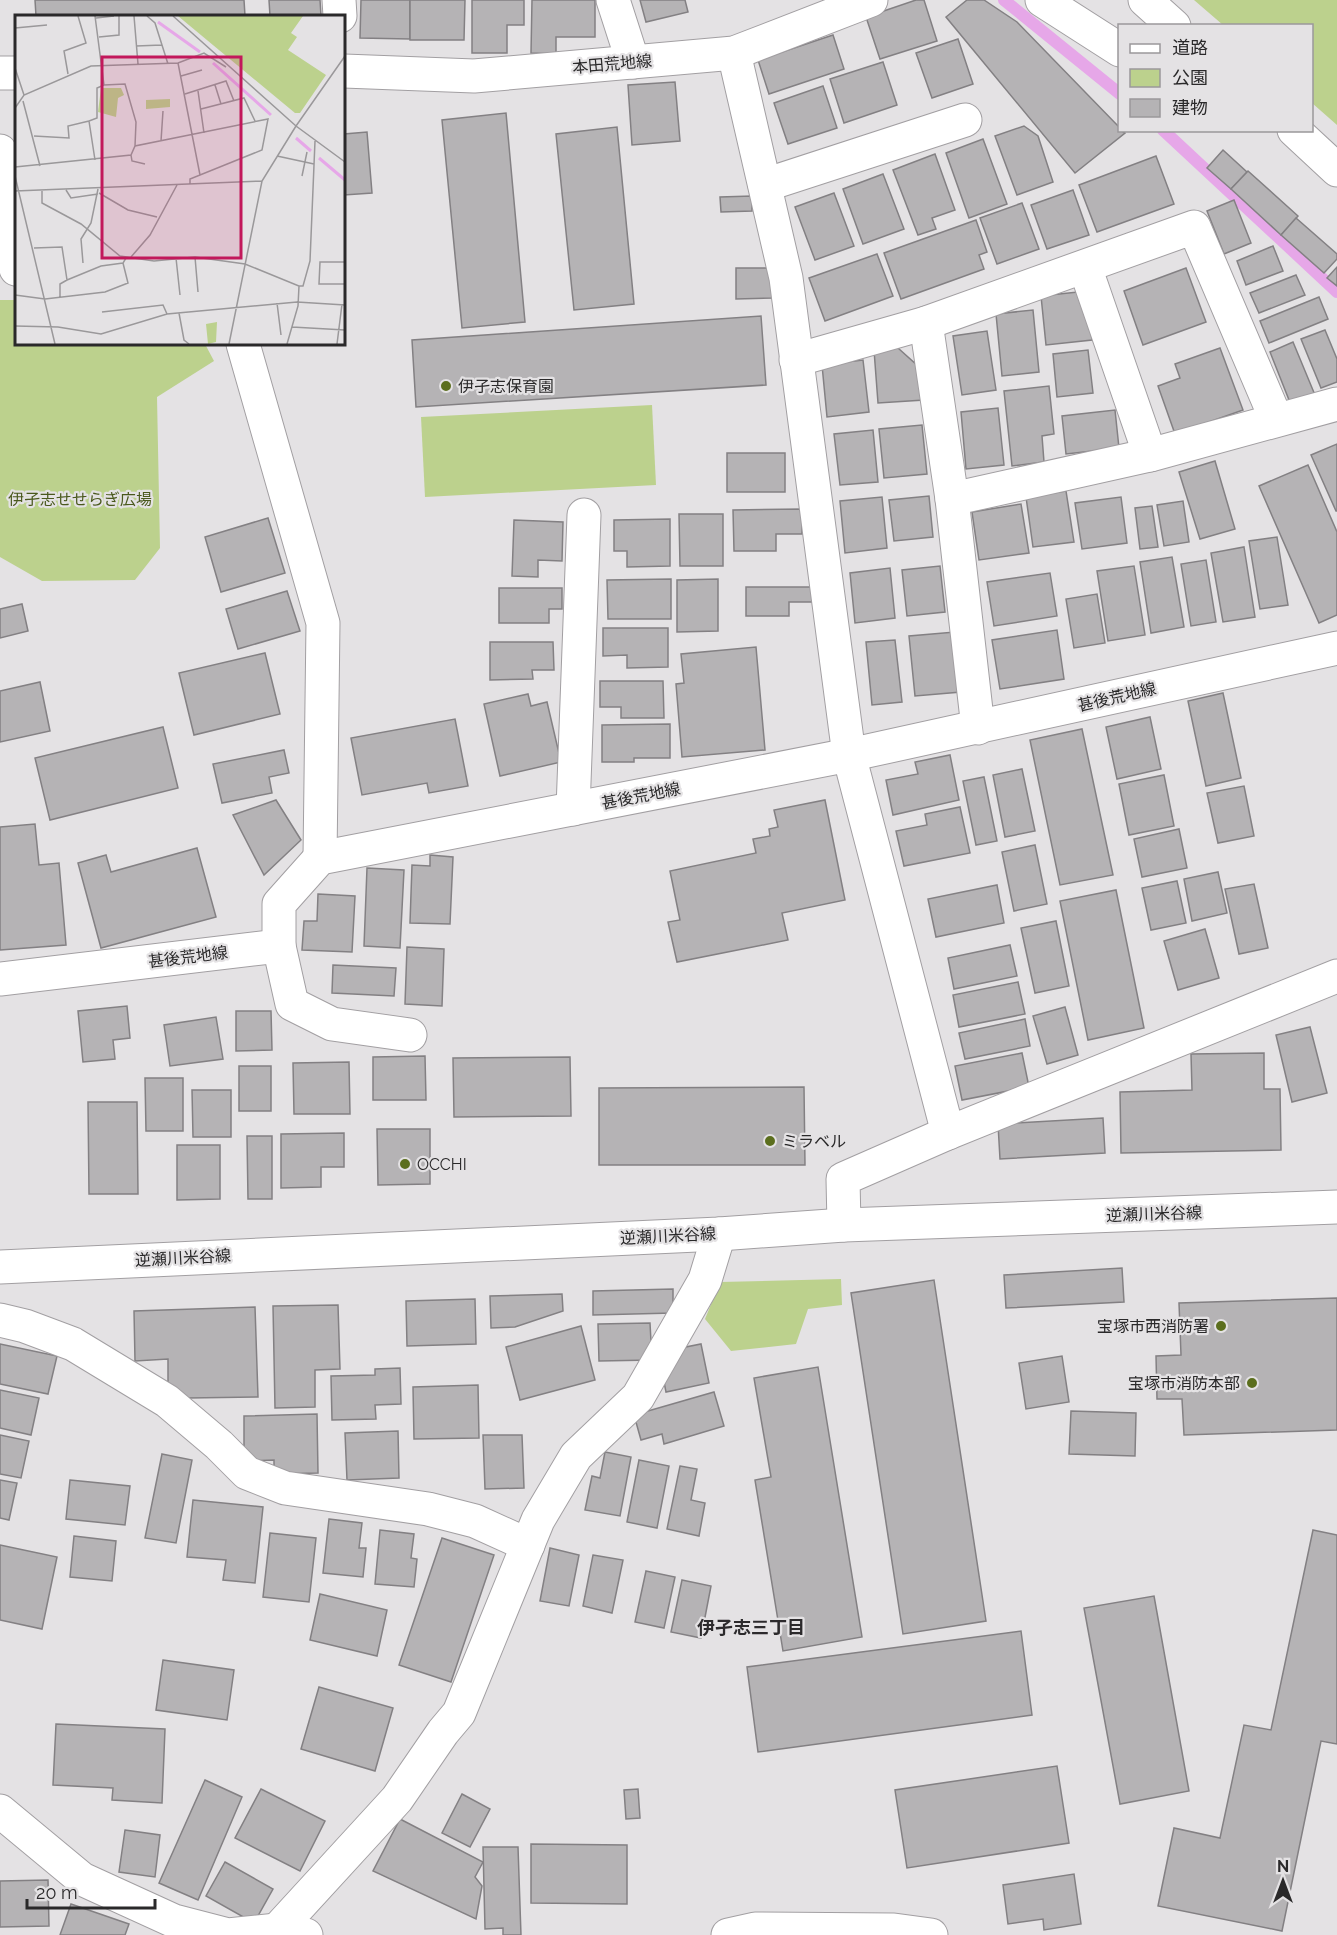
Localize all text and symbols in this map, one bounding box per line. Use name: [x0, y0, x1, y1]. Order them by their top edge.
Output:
inset map: [15, 15, 345, 345]
legend: [1118, 24, 1313, 132]
text: 道路: [1172, 37, 1208, 58]
street label: 本田荒地線: [571, 51, 653, 77]
text: 公園: [1172, 67, 1208, 88]
text: 建物: [1172, 97, 1208, 118]
place label: 伊孑志保育園: [458, 377, 554, 396]
marker: 伊孑志保育園: [439, 379, 453, 393]
park label: 伊孑志せせらぎ広場: [8, 490, 152, 509]
street label: 甚後荒地線: [1076, 679, 1158, 715]
street label: 甚後荒地線: [600, 779, 682, 813]
street label: 甚後荒地線: [147, 943, 229, 971]
place label: ミラベル: [782, 1132, 846, 1151]
marker: ミラベル: [763, 1134, 777, 1148]
place label: OCCHI: [417, 1155, 467, 1174]
marker: OCCHI: [398, 1157, 412, 1171]
street label: 逆瀬川米谷線: [1106, 1203, 1202, 1225]
street label: 逆瀬川米谷線: [620, 1224, 716, 1248]
street label: 逆瀬川米谷線: [135, 1246, 231, 1270]
place label: 宝塚市西消防署: [1097, 1317, 1209, 1336]
marker: 宝塚市西消防署: [1214, 1319, 1228, 1333]
place label: 宝塚市消防本部: [1128, 1374, 1240, 1393]
marker: 宝塚市消防本部: [1245, 1376, 1259, 1390]
district label: 伊孑志三丁目: [697, 1617, 805, 1638]
north arrow: [1253, 1851, 1313, 1911]
text: N: [1277, 1857, 1289, 1876]
scale bar: [27, 1872, 154, 1910]
text: 20 m: [36, 1882, 78, 1903]

